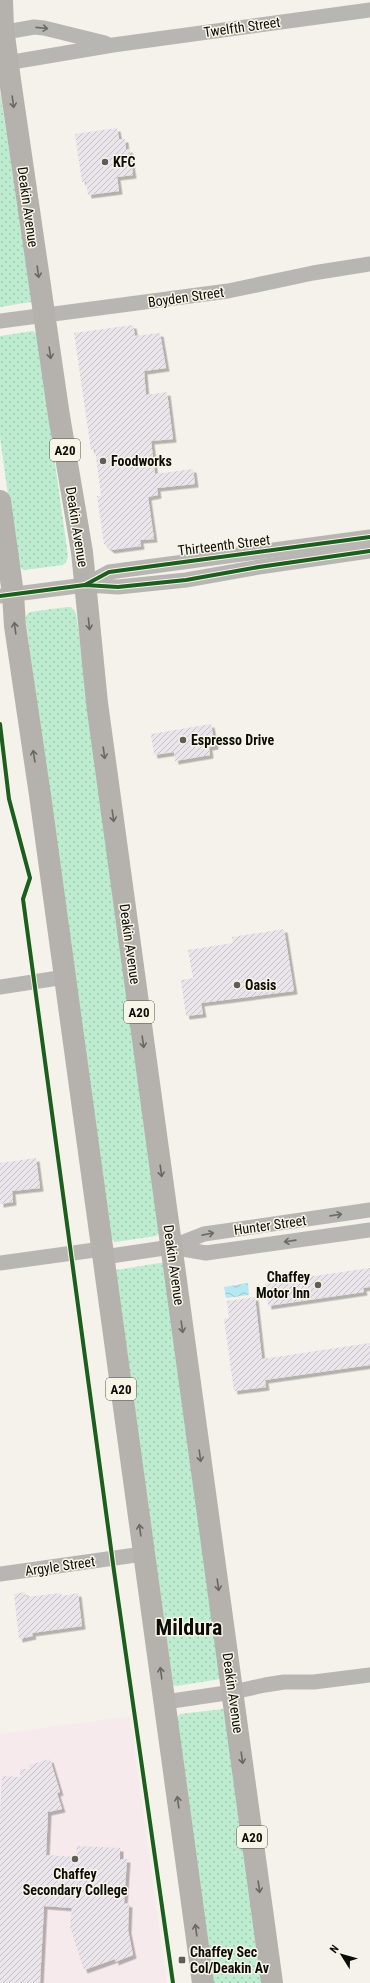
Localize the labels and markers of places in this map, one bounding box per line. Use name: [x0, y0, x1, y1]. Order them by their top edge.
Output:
place label: KFC: [113, 154, 135, 170]
marker: KFC: [100, 157, 110, 167]
place label: Foodworks: [111, 453, 172, 469]
marker: Foodworks: [98, 456, 108, 466]
place label: Espresso Drive: [191, 732, 275, 748]
marker: Espresso Drive: [178, 735, 188, 745]
place label: Oasis: [245, 977, 276, 993]
marker: Oasis: [232, 980, 242, 990]
place label: Chaffey Motor Inn: [256, 1269, 311, 1301]
marker: Chaffey Motor Inn: [313, 1280, 323, 1290]
marker: Chaffey Secondary College: [70, 1854, 80, 1864]
place label: Chaffey Secondary College: [23, 1866, 128, 1898]
place label: Chaffey Sec Col/Deakin Av: [190, 1944, 270, 1976]
marker: Chaffey Sec Col/Deakin Av: [177, 1955, 187, 1965]

